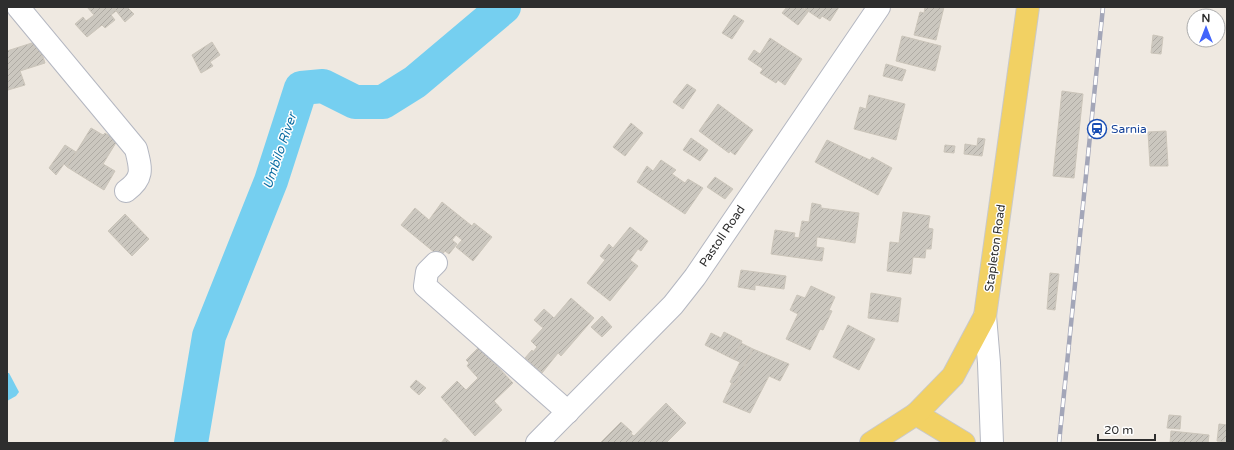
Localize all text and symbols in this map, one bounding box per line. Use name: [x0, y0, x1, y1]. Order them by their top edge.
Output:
north arrow: [1186, 8, 1226, 48]
text: N: [1202, 12, 1210, 25]
water label: Umbilo River: [260, 109, 301, 191]
station icon: Sarnia: [1086, 118, 1108, 140]
place label: Sarnia: [1111, 122, 1147, 136]
street label: Pastoll Road: [696, 203, 748, 269]
street label: Stapleton Road: [982, 203, 1008, 293]
scale bar: [1098, 416, 1155, 442]
text: 20 m: [1104, 423, 1133, 437]

